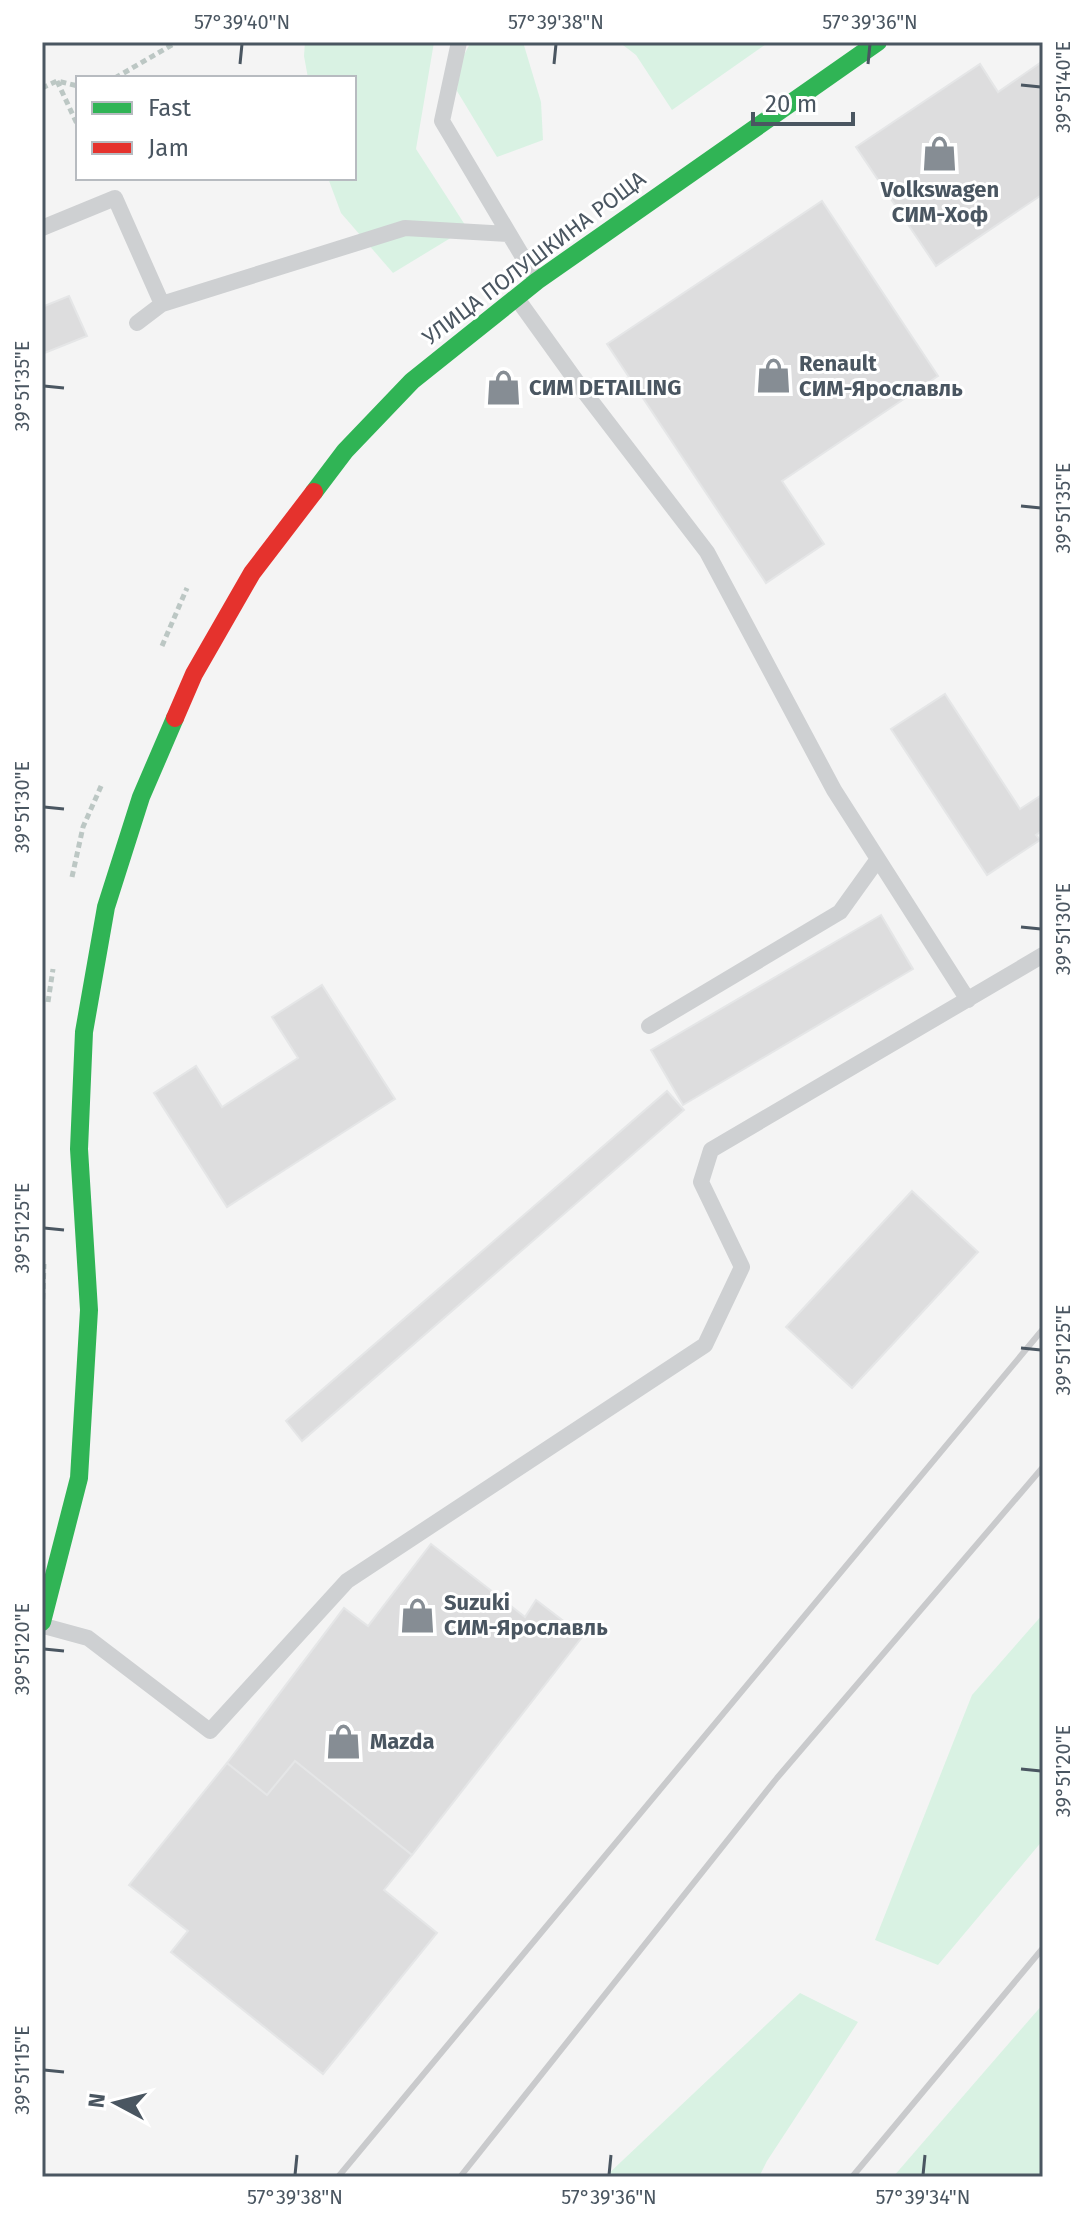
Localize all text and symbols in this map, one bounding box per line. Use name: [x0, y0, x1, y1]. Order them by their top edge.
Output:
text: 57°39'40"N: [194, 10, 290, 34]
text: 57°39'38"N: [508, 10, 604, 34]
text: 57°39'36"N: [822, 10, 918, 34]
text: 39°51'40"E: [1051, 41, 1075, 133]
legend: [76, 76, 356, 180]
scale bar: [753, 76, 853, 126]
text: 20 m: [765, 90, 817, 118]
text: Fast: [148, 94, 191, 122]
text: Jam: [148, 134, 189, 162]
shop icon: Volkswagen СИМ-Хоф: [921, 134, 959, 172]
street label: УЛИЦА ПОЛУШКИНА РОЩА: [417, 165, 651, 351]
place label: Volkswagen СИМ-Хоф: [880, 176, 999, 228]
text: 39°51'35"E: [10, 341, 34, 431]
place label: Renault СИМ-Ярославль: [799, 350, 963, 402]
shop icon: Renault СИМ-Ярославль: [754, 357, 792, 395]
shop icon: СИМ DETAILING: [484, 368, 522, 406]
place label: СИМ DETAILING: [529, 374, 681, 401]
text: 39°51'35"E: [1051, 463, 1075, 553]
text: 39°51'30"E: [10, 761, 34, 853]
text: 39°51'30"E: [1051, 883, 1075, 975]
text: 39°51'25"E: [10, 1183, 34, 1273]
text: 39°51'25"E: [1051, 1305, 1075, 1395]
place label: Suzuki СИМ-Ярославль: [444, 1589, 608, 1641]
shop icon: Suzuki СИМ-Ярославль: [399, 1596, 437, 1634]
text: 39°51'20"E: [10, 1603, 34, 1695]
shop icon: Mazda: [325, 1722, 363, 1760]
text: 39°51'20"E: [1051, 1725, 1075, 1817]
place label: Mazda: [370, 1728, 435, 1755]
text: 39°51'15"E: [10, 2025, 34, 2115]
north arrow: [76, 2063, 156, 2143]
text: N: [82, 2092, 111, 2110]
text: 57°39'38"N: [247, 2185, 343, 2209]
text: 57°39'36"N: [561, 2185, 657, 2209]
text: 57°39'34"N: [876, 2185, 970, 2209]

